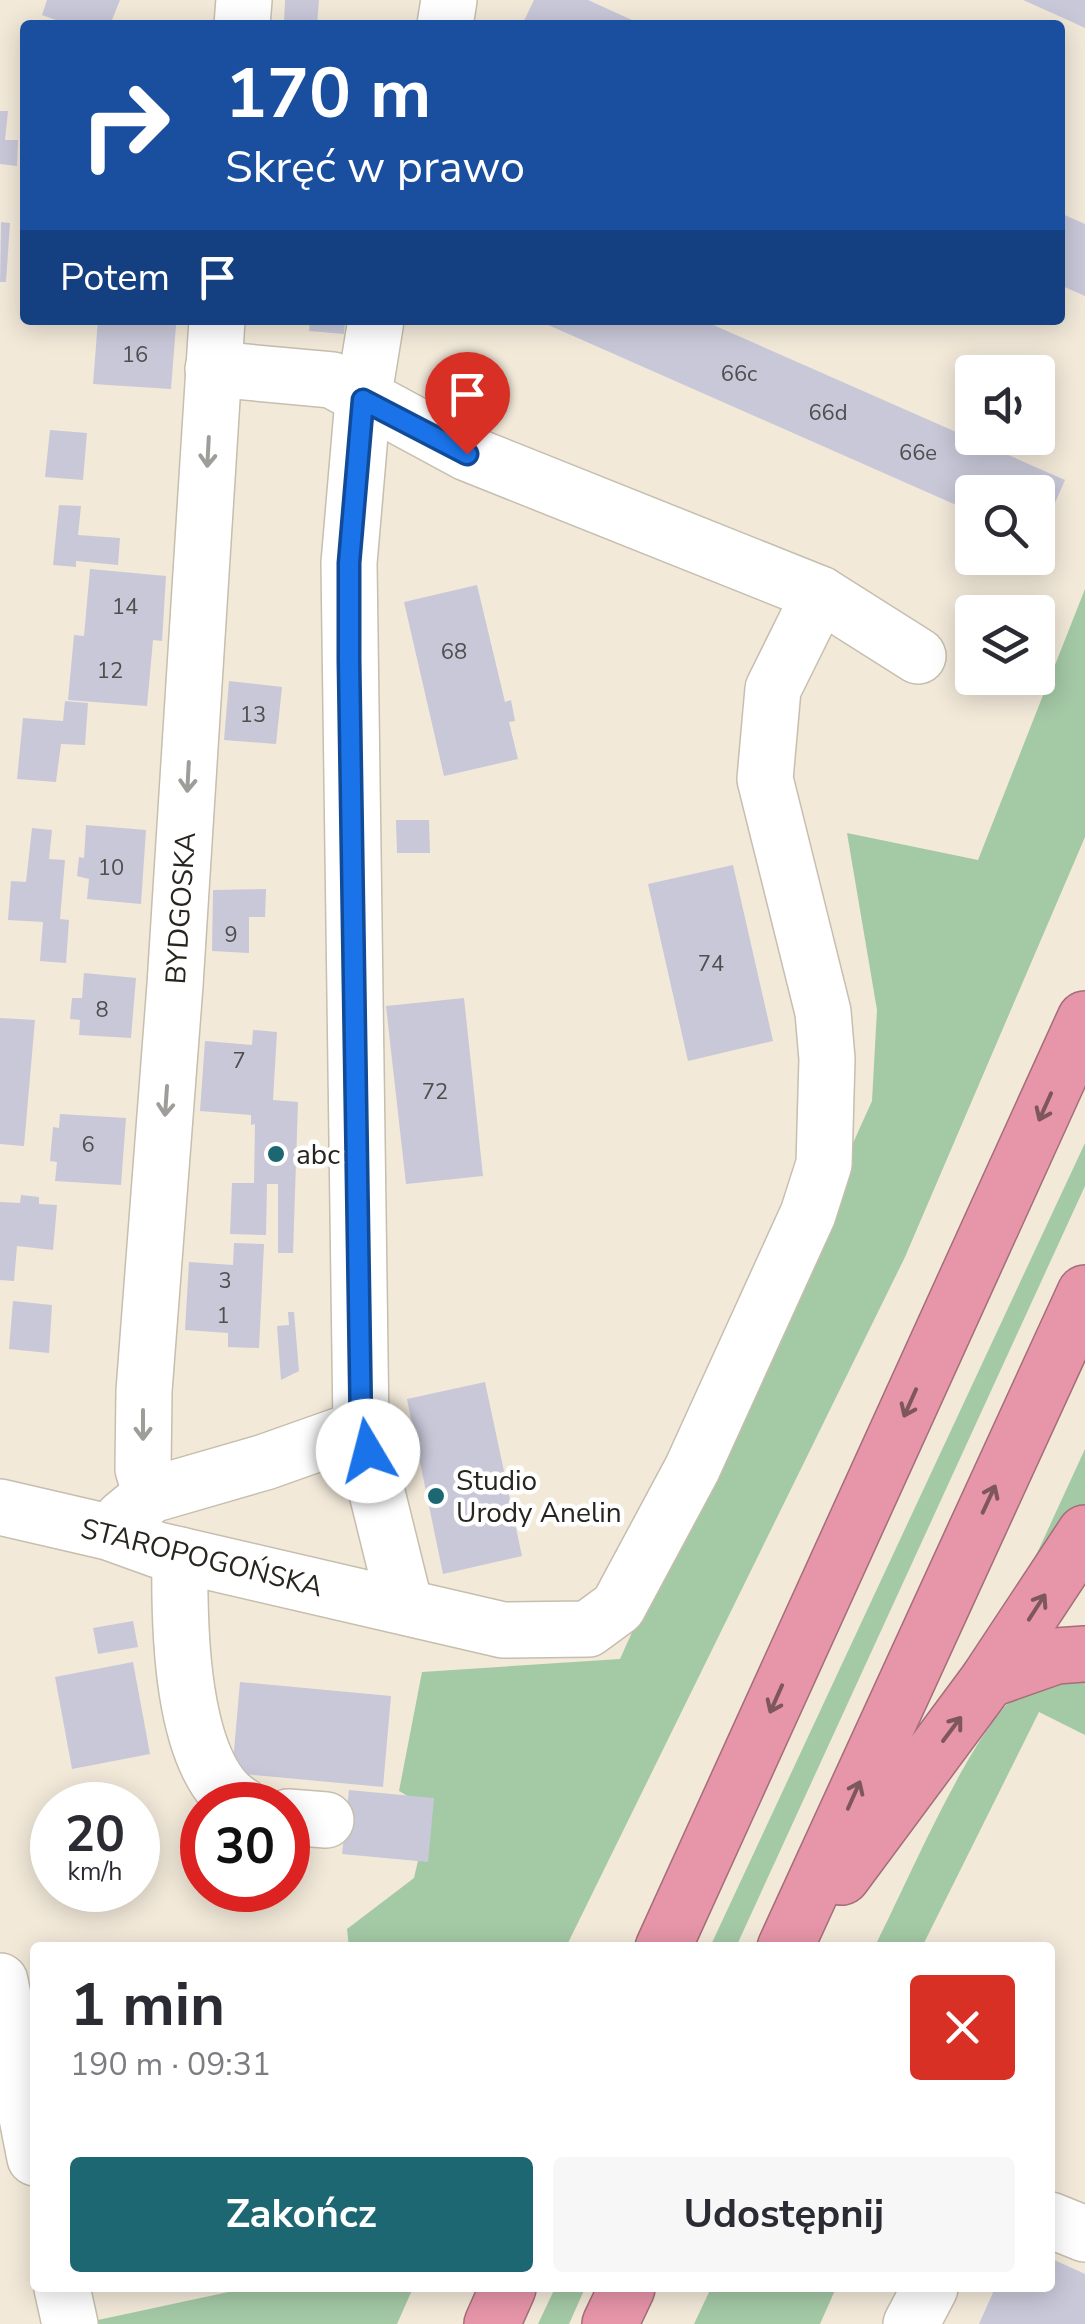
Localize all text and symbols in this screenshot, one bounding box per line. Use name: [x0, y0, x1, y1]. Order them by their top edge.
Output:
text: 170 m: [225, 46, 431, 142]
icon: right: [60, 60, 190, 190]
text: Skręć w prawo: [225, 137, 525, 198]
icon: arrive: [190, 250, 245, 305]
text: Potem: [60, 252, 170, 303]
house number: 16: [122, 340, 148, 370]
pin: [425, 352, 510, 455]
map controls: [955, 355, 1055, 695]
button: sound: [955, 355, 1055, 455]
house number: 66c: [721, 359, 757, 389]
icon: arrive: [440, 367, 495, 422]
house number: 66d: [808, 398, 848, 428]
one-way arrow: [198, 436, 217, 468]
house number: 66e: [899, 438, 937, 468]
button: search: [955, 475, 1055, 575]
house number: 14: [112, 592, 138, 622]
button: layers: [955, 595, 1055, 695]
house number: 68: [441, 637, 467, 667]
house number: 12: [97, 656, 123, 686]
house number: 13: [240, 700, 266, 730]
one-way arrow: [178, 760, 197, 792]
street label: BYDGOSKA: [157, 831, 205, 986]
house number: 10: [98, 853, 124, 883]
house number: 9: [224, 920, 238, 950]
house number: 74: [698, 949, 724, 979]
house number: 8: [95, 995, 109, 1025]
house number: 7: [232, 1046, 246, 1076]
house number: 72: [422, 1077, 448, 1107]
one-way arrow: [156, 1084, 175, 1116]
one-way arrow: [1034, 1091, 1053, 1121]
house number: 6: [81, 1130, 95, 1160]
place label: abc: [296, 1136, 340, 1174]
marker: abc: [265, 1143, 287, 1165]
house number: 3: [218, 1266, 232, 1296]
house number: 1: [216, 1301, 230, 1331]
one-way arrow: [900, 1387, 918, 1418]
position arrow: [316, 1399, 420, 1503]
one-way arrow: [134, 1408, 153, 1440]
place label: Studio Urody Anelin: [456, 1462, 622, 1532]
marker: Studio Urody Anelin: [425, 1485, 447, 1507]
one-way arrow: [981, 1485, 1000, 1515]
street label: STAROPOGOŃSKA: [77, 1510, 327, 1606]
one-way arrow: [1026, 1593, 1047, 1621]
one-way arrow: [766, 1683, 784, 1714]
one-way arrow: [942, 1716, 963, 1743]
one-way arrow: [846, 1780, 864, 1811]
speed limit sign: 30: [180, 1782, 310, 1912]
text: 20: [65, 1800, 125, 1869]
text: km/h: [67, 1855, 123, 1889]
text: 1 min: [70, 1964, 225, 2046]
button: close: [910, 1975, 1015, 2080]
text: 190 m · 09:31: [70, 2043, 271, 2086]
button: Zakończ: [70, 2157, 533, 2272]
button: Udostępnij: [553, 2157, 1015, 2272]

